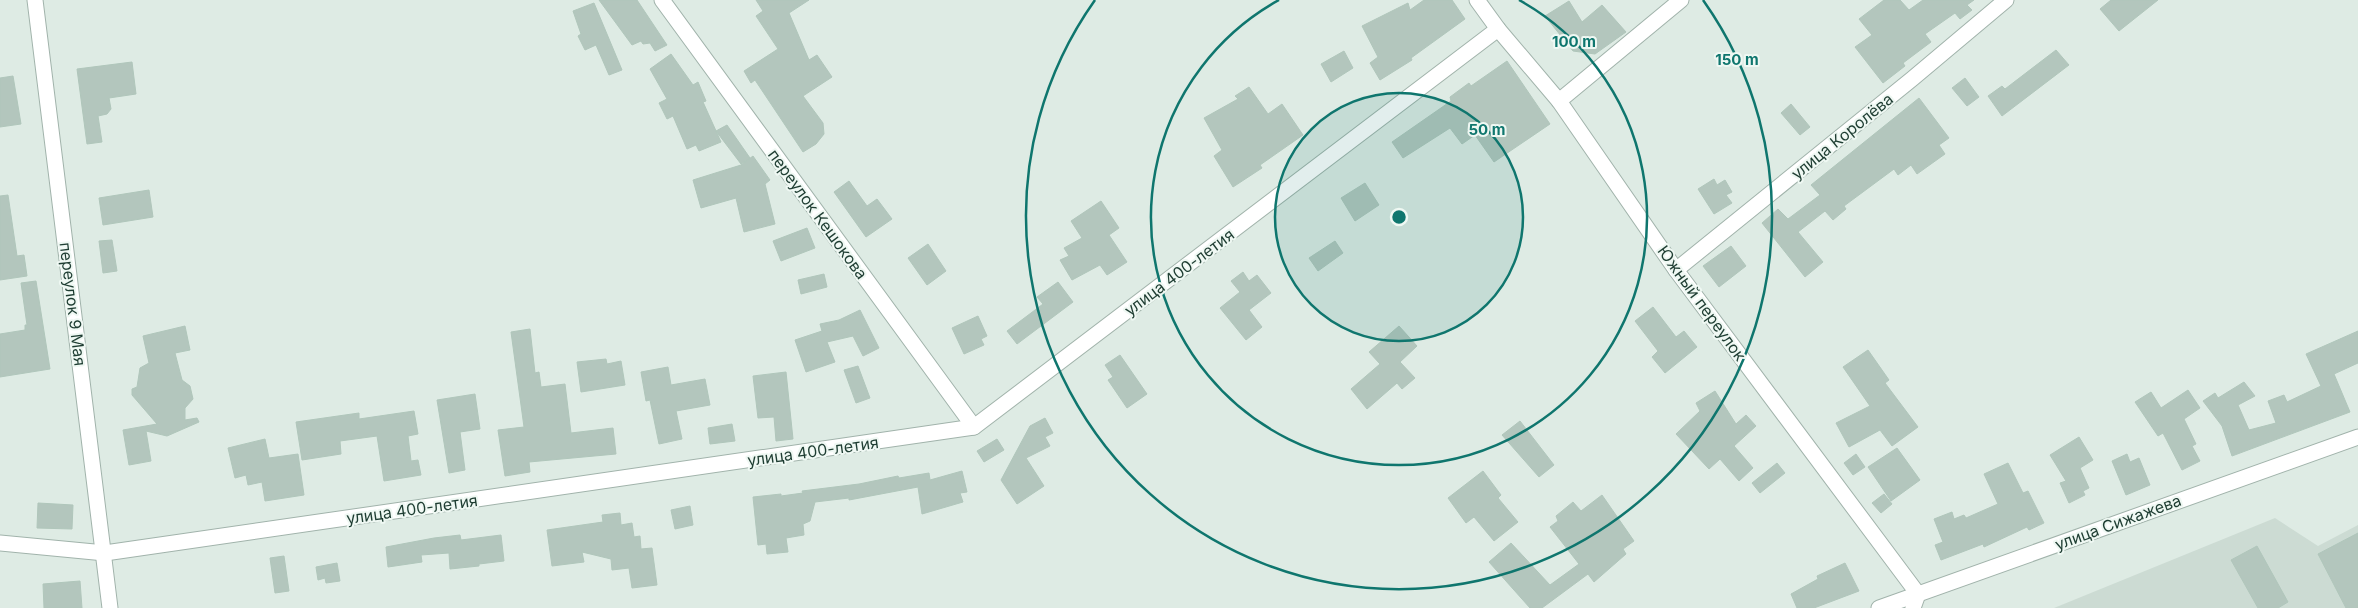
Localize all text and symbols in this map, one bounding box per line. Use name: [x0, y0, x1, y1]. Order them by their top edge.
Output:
text: 100 m: [1552, 32, 1596, 51]
text: 150 m: [1715, 50, 1759, 69]
street label: улица Королёва: [1787, 89, 1897, 183]
text: 50 m: [1469, 120, 1505, 139]
street label: переулок Кешокова: [764, 145, 872, 283]
centre of rings: [1390, 208, 1408, 226]
street label: улица 400-летия: [1120, 224, 1238, 320]
street label: переулок 9 Мая: [55, 241, 91, 367]
street label: Южный переулок: [1653, 241, 1751, 365]
street label: улица 400-летия: [746, 432, 880, 470]
street label: улица 400-летия: [345, 490, 479, 528]
street label: улица Сижажева: [2052, 490, 2184, 554]

